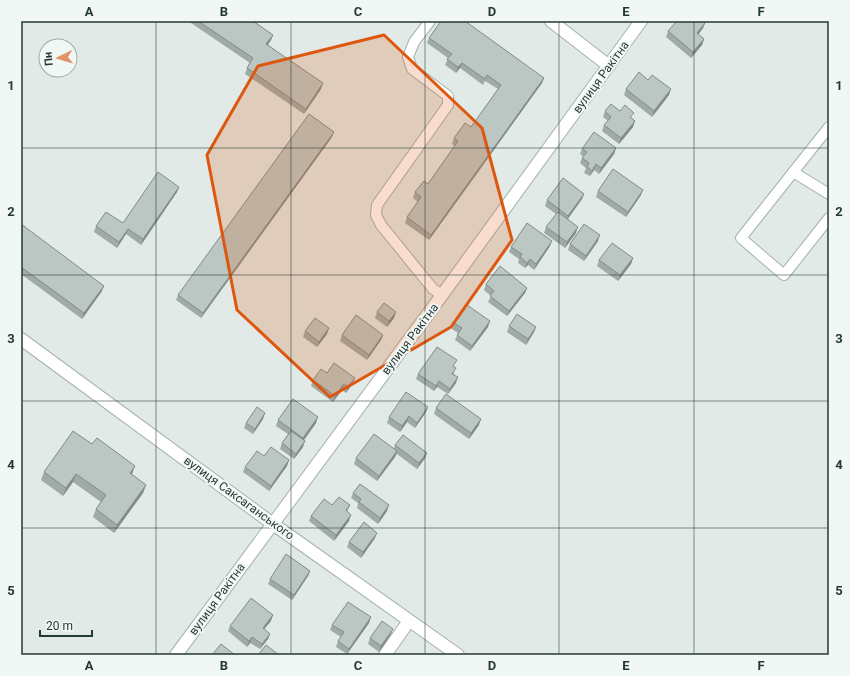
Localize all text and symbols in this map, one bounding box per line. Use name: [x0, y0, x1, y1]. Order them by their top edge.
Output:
text: A: [85, 4, 94, 19]
text: B: [220, 4, 228, 19]
text: C: [354, 4, 363, 19]
text: D: [488, 4, 496, 19]
text: E: [622, 4, 630, 19]
text: F: [757, 4, 765, 19]
north arrow: [38, 38, 78, 78]
street label: вулиця Ракітна: [570, 38, 632, 116]
text: Пн: [41, 51, 56, 66]
text: 1: [7, 78, 15, 93]
text: 1: [835, 78, 843, 93]
text: 2: [7, 204, 15, 219]
text: 2: [835, 204, 843, 219]
street label: вулиця Ракітна: [379, 301, 441, 377]
text: 3: [7, 331, 15, 346]
text: 3: [835, 331, 843, 346]
street label: вулиця Саксаганського: [181, 453, 297, 543]
text: 4: [7, 457, 15, 472]
text: 4: [835, 457, 843, 472]
street label: вулиця Ракітна: [186, 560, 248, 638]
text: 5: [7, 583, 15, 598]
text: 5: [835, 583, 843, 598]
scale bar: [40, 612, 92, 638]
text: 20 m: [46, 619, 73, 633]
text: A: [85, 658, 94, 673]
text: B: [220, 658, 228, 673]
text: C: [354, 658, 363, 673]
text: D: [488, 658, 496, 673]
text: E: [622, 658, 630, 673]
text: F: [757, 658, 765, 673]

